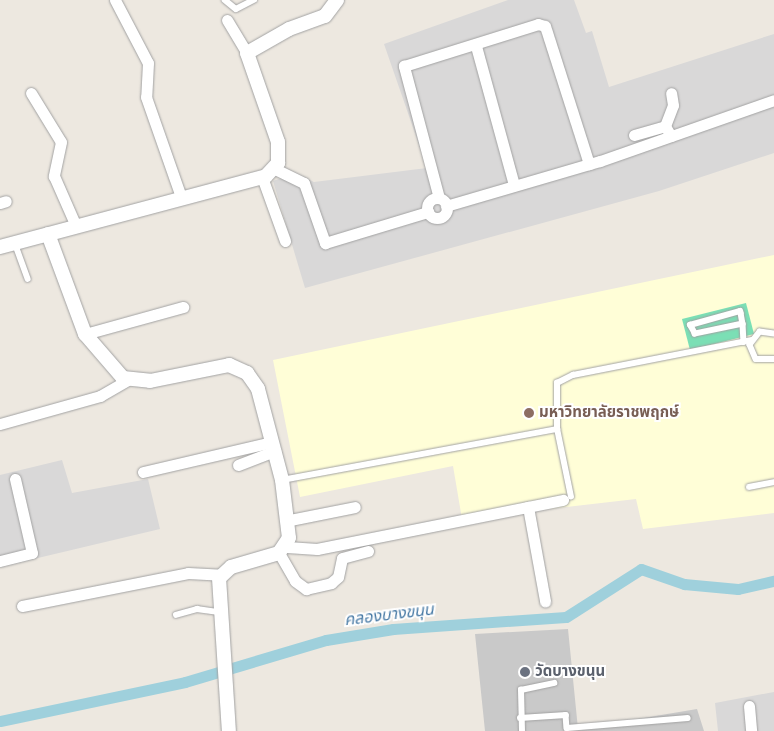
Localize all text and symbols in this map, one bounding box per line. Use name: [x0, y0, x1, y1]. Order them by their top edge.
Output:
place label: มหาวิทยาลัยราชพฤกษ์: [539, 404, 679, 422]
marker: มหาวิทยาลัยราชพฤกษ์: [523, 407, 535, 419]
water label: คลองบางขนุน: [343, 600, 435, 630]
place label: วัดบางขนุน: [535, 663, 605, 681]
marker: วัดบางขนุน: [519, 666, 531, 678]

